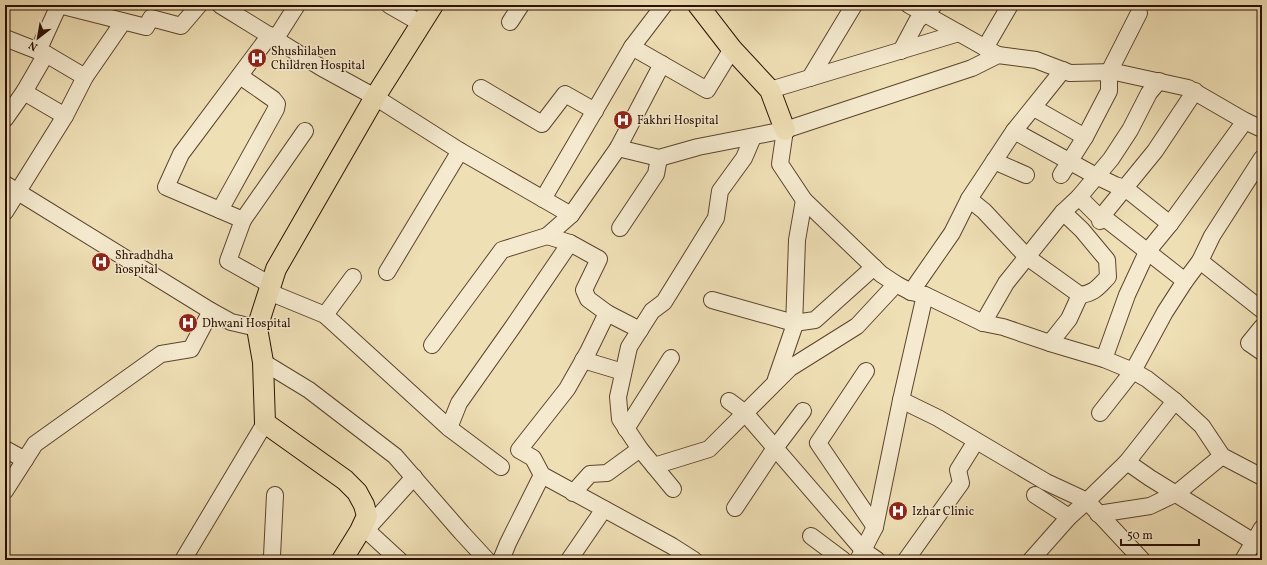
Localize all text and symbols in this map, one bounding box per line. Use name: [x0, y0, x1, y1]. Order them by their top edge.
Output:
north arrow: [18, 18, 58, 58]
text: N: [26, 37, 41, 54]
place label: Shushilaben Children Hospital: [271, 44, 365, 74]
hospital icon: Shushilaben Children Hospital: [246, 47, 268, 69]
hospital icon: Fakhri Hospital: [612, 109, 634, 131]
place label: Fakhri Hospital: [637, 113, 719, 129]
place label: Shradhdha hospital: [115, 248, 174, 278]
hospital icon: Shradhdha hospital: [90, 251, 112, 273]
hospital icon: Dhwani Hospital: [177, 312, 199, 334]
place label: Dhwani Hospital: [202, 316, 291, 332]
hospital icon: Izhar Clinic: [887, 500, 909, 522]
place label: Izhar Clinic: [912, 504, 974, 520]
scale bar: [1121, 521, 1199, 547]
text: 50 m: [1127, 528, 1153, 544]

